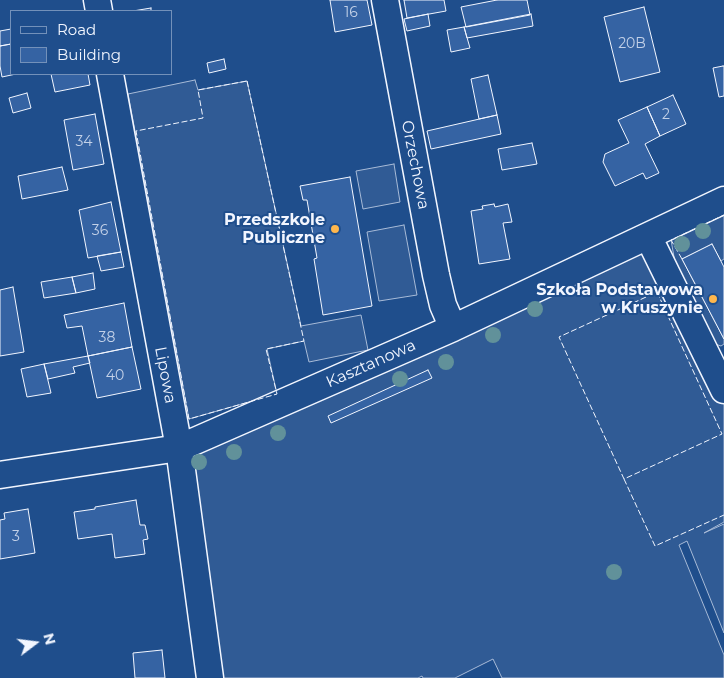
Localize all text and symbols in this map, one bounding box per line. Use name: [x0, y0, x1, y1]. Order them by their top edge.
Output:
house number: 16: [344, 5, 358, 21]
legend: [10, 10, 172, 75]
text: Road: [57, 20, 96, 39]
house number: 20B: [618, 36, 646, 52]
text: Building: [57, 45, 121, 64]
house number: 2: [662, 107, 670, 123]
street label: Orzechowa: [397, 119, 433, 211]
house number: 34: [75, 134, 93, 150]
place label: Przedszkole Publiczne: [224, 210, 325, 248]
house number: 36: [92, 223, 108, 239]
marker: Przedszkole Publiczne: [329, 223, 341, 235]
place label: Szkoła Podstawowa w Kruszynie: [536, 280, 703, 318]
marker: Szkoła Podstawowa w Kruszynie: [707, 293, 719, 305]
house number: 38: [99, 330, 115, 346]
street label: Kasztanowa: [323, 336, 419, 392]
street label: Lipowa: [150, 345, 180, 405]
house number: 40: [106, 368, 124, 384]
house number: 3: [12, 529, 20, 545]
north arrow: [10, 618, 60, 668]
text: N: [39, 631, 60, 647]

